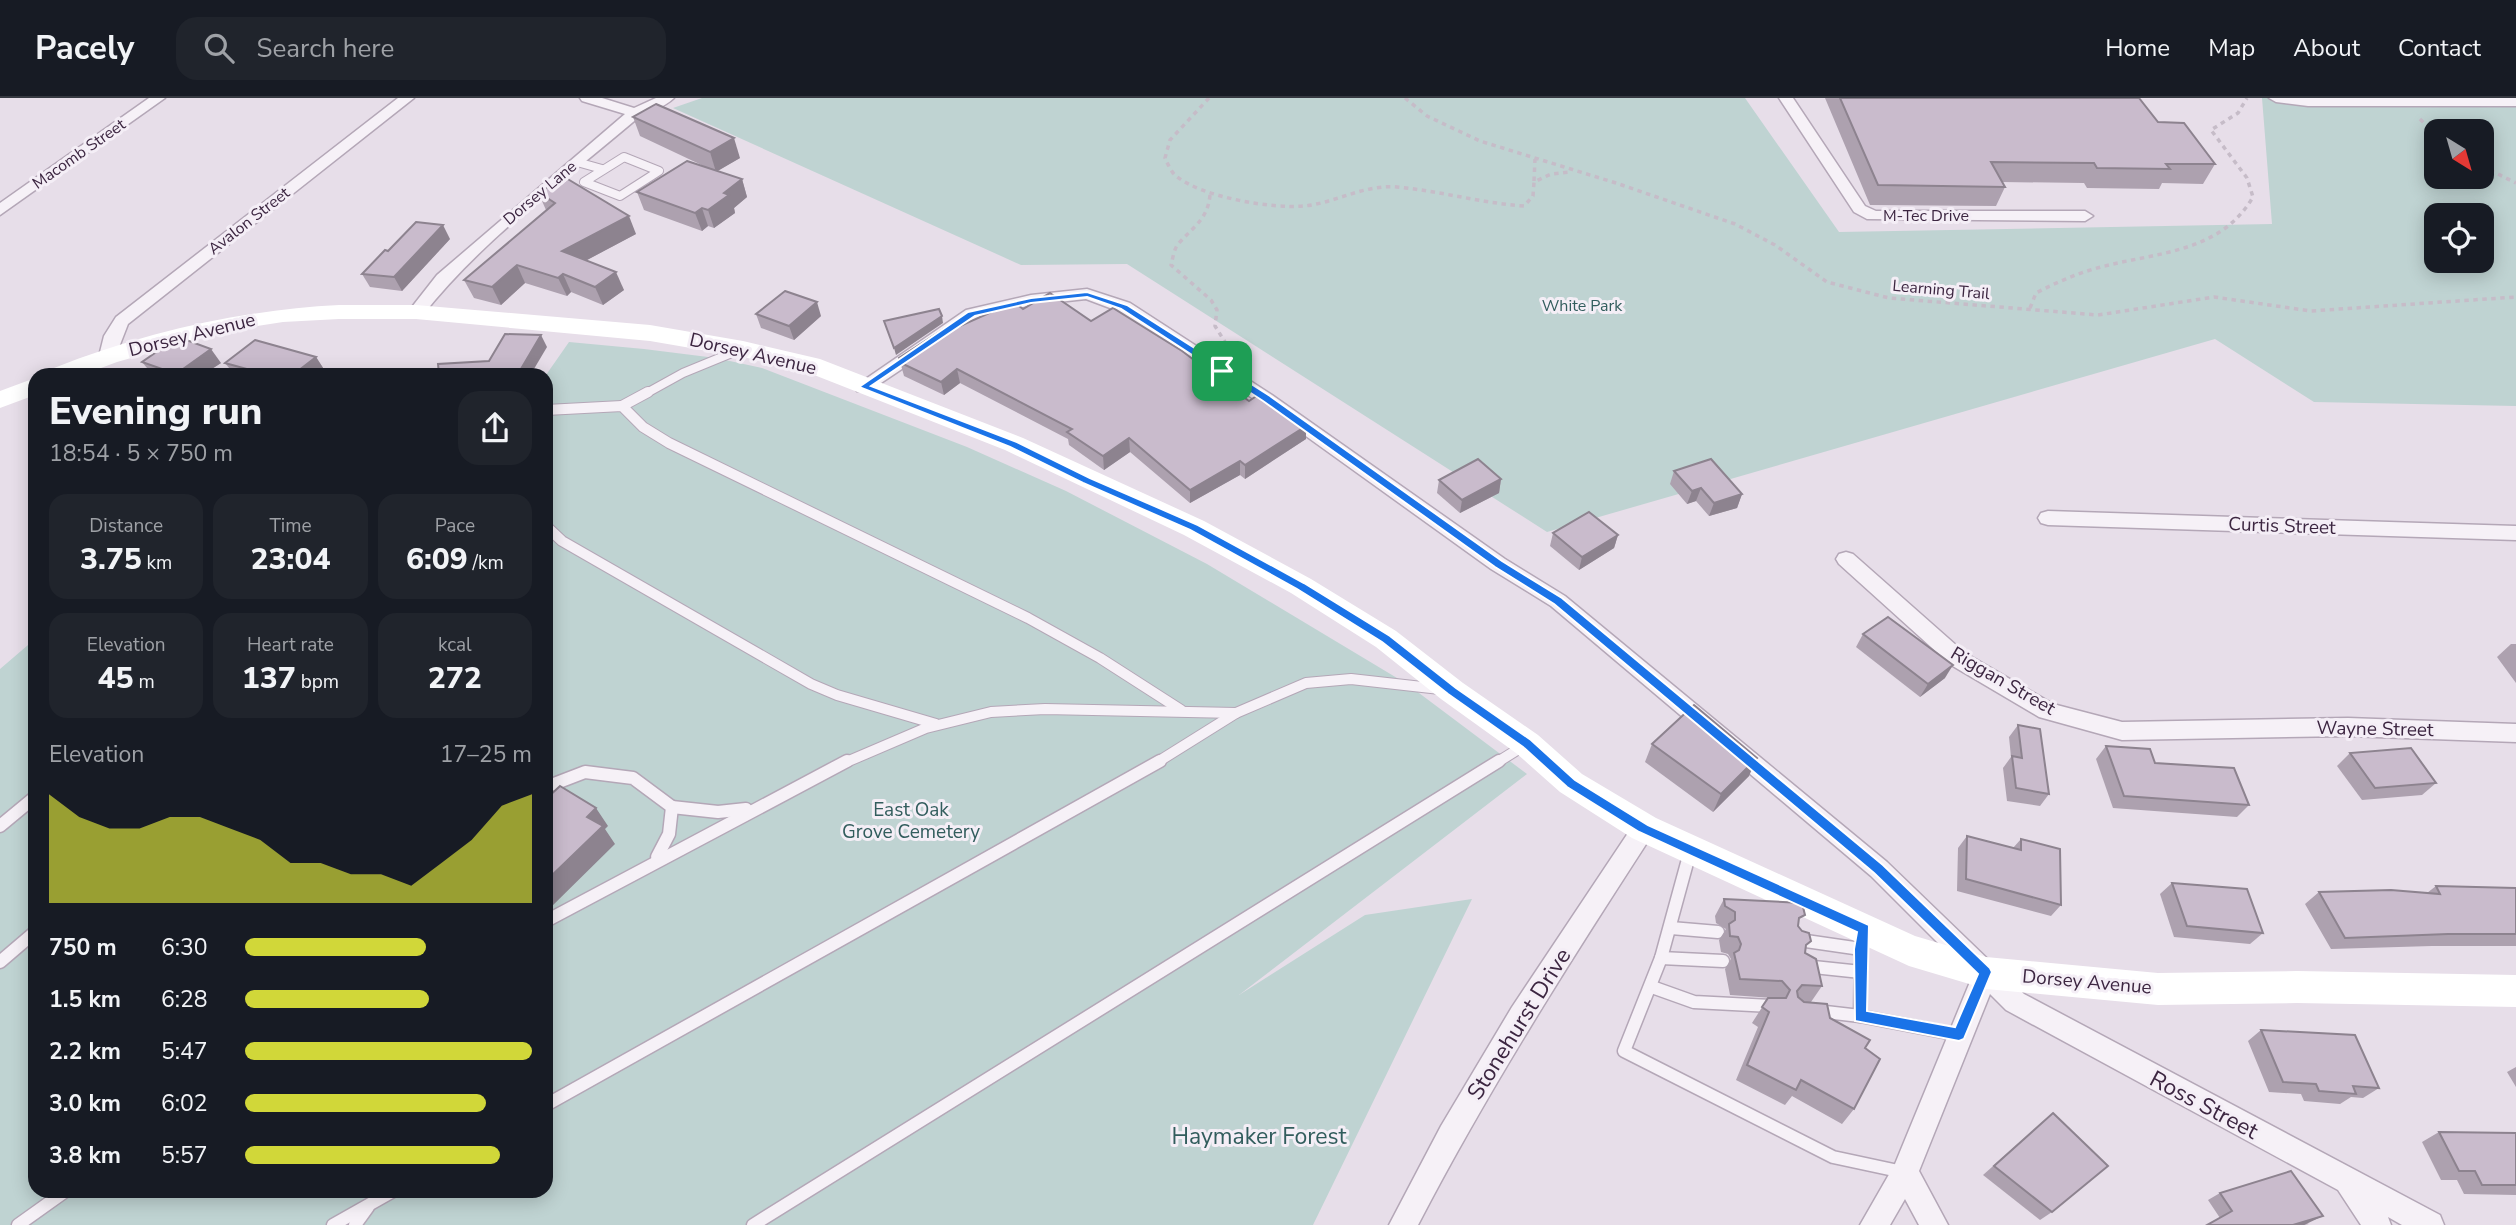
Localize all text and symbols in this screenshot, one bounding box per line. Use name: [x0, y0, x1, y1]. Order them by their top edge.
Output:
search box: [176, 17, 666, 80]
text: Pacely: [35, 26, 134, 71]
icon: search: [200, 29, 238, 67]
text: Search here: [256, 31, 394, 66]
text: Home: [2105, 32, 2170, 64]
text: Map: [2208, 32, 2255, 64]
text: About: [2293, 32, 2360, 64]
text: Contact: [2398, 32, 2481, 64]
street label: Macomb Street: [28, 113, 130, 194]
north arrow: [2424, 119, 2494, 189]
map controls: [2424, 119, 2494, 273]
street label: Dorsey Lane: [499, 156, 581, 230]
street label: Avalon Street: [204, 182, 295, 260]
button: locate: [2424, 203, 2494, 273]
street label: M-Tec Drive: [1883, 205, 1969, 227]
street label: Learning Trail: [1891, 275, 1991, 305]
park label: White Park: [1542, 295, 1623, 317]
street label: Dorsey Avenue: [126, 307, 258, 363]
street label: Dorsey Avenue: [687, 327, 819, 381]
pin: [1192, 341, 1252, 401]
icon: arrive: [1203, 352, 1241, 390]
text: Evening run: [49, 386, 262, 437]
button: share: [458, 391, 532, 465]
text: 18:54 · 5 × 750 m: [49, 438, 233, 469]
street label: Curtis Street: [2228, 511, 2336, 541]
text: Distance: [89, 513, 163, 539]
text: Time: [269, 513, 312, 539]
text: Pace: [435, 513, 475, 539]
text: 3.75: [80, 539, 142, 580]
text: 23:04: [251, 539, 330, 580]
text: 6:09: [406, 539, 468, 580]
text: km: [142, 550, 172, 576]
text: /km: [468, 550, 504, 576]
text: Elevation: [87, 632, 166, 658]
text: Heart rate: [247, 632, 334, 658]
text: kcal: [438, 632, 472, 658]
street label: Riggan Street: [1946, 640, 2060, 722]
text: 45: [98, 658, 134, 699]
text: 137: [242, 658, 296, 699]
text: 272: [428, 658, 482, 699]
text: m: [134, 669, 155, 695]
text: bpm: [296, 669, 339, 695]
street label: Wayne Street: [2316, 715, 2434, 743]
text: Elevation: [49, 739, 144, 770]
text: 17–25 m: [440, 739, 532, 770]
park label: East Oak Grove Cemetery: [842, 797, 980, 845]
text: 750 m: [49, 932, 117, 963]
text: 6:30: [161, 932, 208, 963]
street label: Stonehurst Drive: [1460, 942, 1578, 1106]
street label: Dorsey Avenue: [2021, 963, 2153, 1001]
text: 1.5 km: [49, 984, 121, 1015]
text: 6:28: [161, 984, 208, 1015]
text: 2.2 km: [49, 1036, 121, 1067]
text: 5:47: [161, 1036, 208, 1067]
street label: Ross Street: [2144, 1063, 2265, 1147]
text: 3.0 km: [49, 1088, 121, 1119]
text: 6:02: [161, 1088, 208, 1119]
park label: Haymaker Forest: [1171, 1121, 1348, 1152]
text: 3.8 km: [49, 1140, 121, 1171]
text: 5:57: [161, 1140, 208, 1171]

